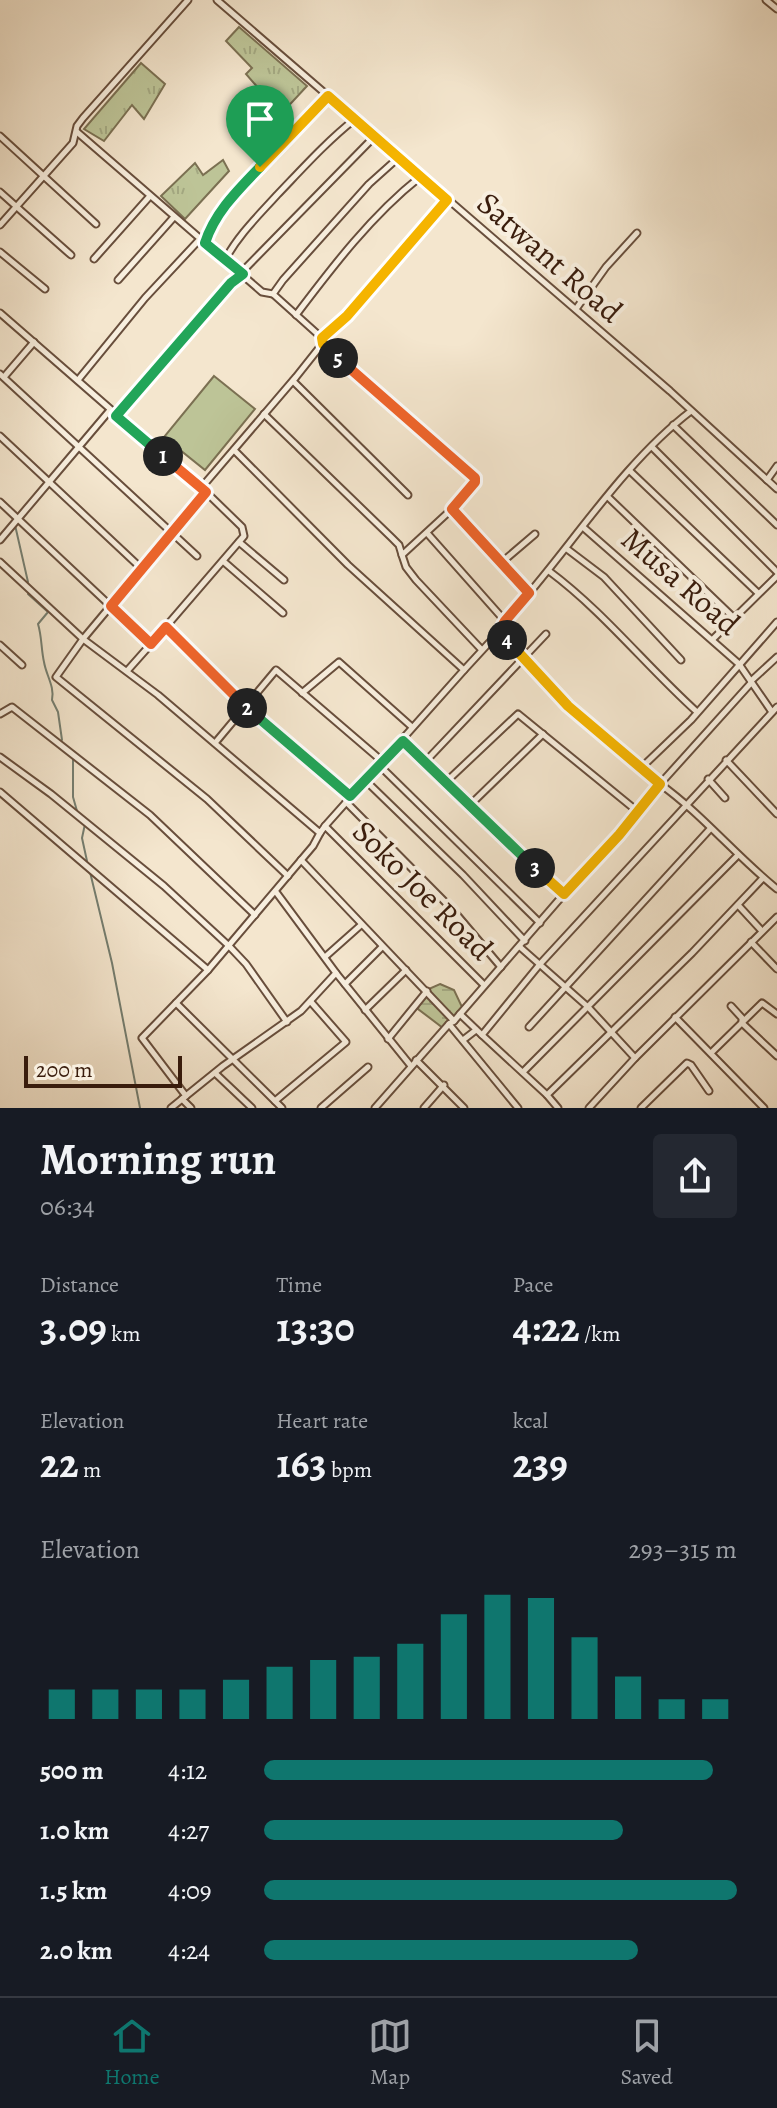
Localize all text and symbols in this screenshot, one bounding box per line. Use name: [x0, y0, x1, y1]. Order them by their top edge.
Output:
pin: [226, 85, 294, 167]
icon: arrive: [238, 97, 282, 141]
street label: Satwant Road: [468, 181, 633, 333]
pin: 5: [318, 338, 358, 378]
text: 5: [333, 343, 343, 373]
pin: 1: [143, 436, 183, 476]
text: 1: [159, 441, 167, 471]
street label: Musa Road: [612, 517, 751, 646]
pin: 4: [487, 620, 527, 660]
text: 4: [502, 625, 512, 655]
pin: 2: [227, 688, 267, 728]
text: 2: [242, 693, 252, 723]
street label: Soko Joe Road: [343, 810, 504, 971]
pin: 3: [515, 848, 555, 888]
text: 3: [530, 853, 540, 883]
scale bar: [24, 1052, 182, 1088]
text: 200 m: [36, 1055, 93, 1085]
text: Morning run: [40, 1129, 276, 1189]
button: share: [653, 1134, 737, 1218]
text: 06:34: [40, 1189, 95, 1224]
text: Distance: [40, 1270, 119, 1300]
text: Time: [276, 1270, 322, 1300]
text: Pace: [513, 1270, 553, 1300]
text: 3.09: [40, 1300, 107, 1355]
text: 13:30: [276, 1300, 355, 1355]
text: 4:22: [513, 1300, 580, 1355]
text: km: [107, 1319, 140, 1349]
text: /km: [580, 1319, 620, 1349]
text: Elevation: [40, 1406, 124, 1436]
text: Heart rate: [276, 1406, 368, 1436]
text: kcal: [513, 1406, 548, 1436]
text: 22: [40, 1436, 79, 1491]
text: 163: [276, 1436, 327, 1491]
text: 239: [513, 1436, 568, 1491]
text: m: [79, 1455, 101, 1485]
text: bpm: [327, 1455, 372, 1485]
text: Elevation: [40, 1532, 140, 1567]
text: 293–315 m: [629, 1532, 737, 1567]
text: 500 m: [40, 1753, 104, 1788]
text: 4:12: [168, 1753, 207, 1788]
text: 1.0 km: [40, 1813, 109, 1848]
text: 4:27: [168, 1813, 209, 1848]
text: 1.5 km: [40, 1873, 107, 1908]
text: 4:09: [168, 1873, 212, 1908]
text: 2.0 km: [40, 1933, 113, 1968]
text: 4:24: [168, 1933, 210, 1968]
tab: Home: [104, 2014, 160, 2092]
tab: Map: [368, 2014, 412, 2092]
tab: Saved: [621, 2014, 673, 2092]

